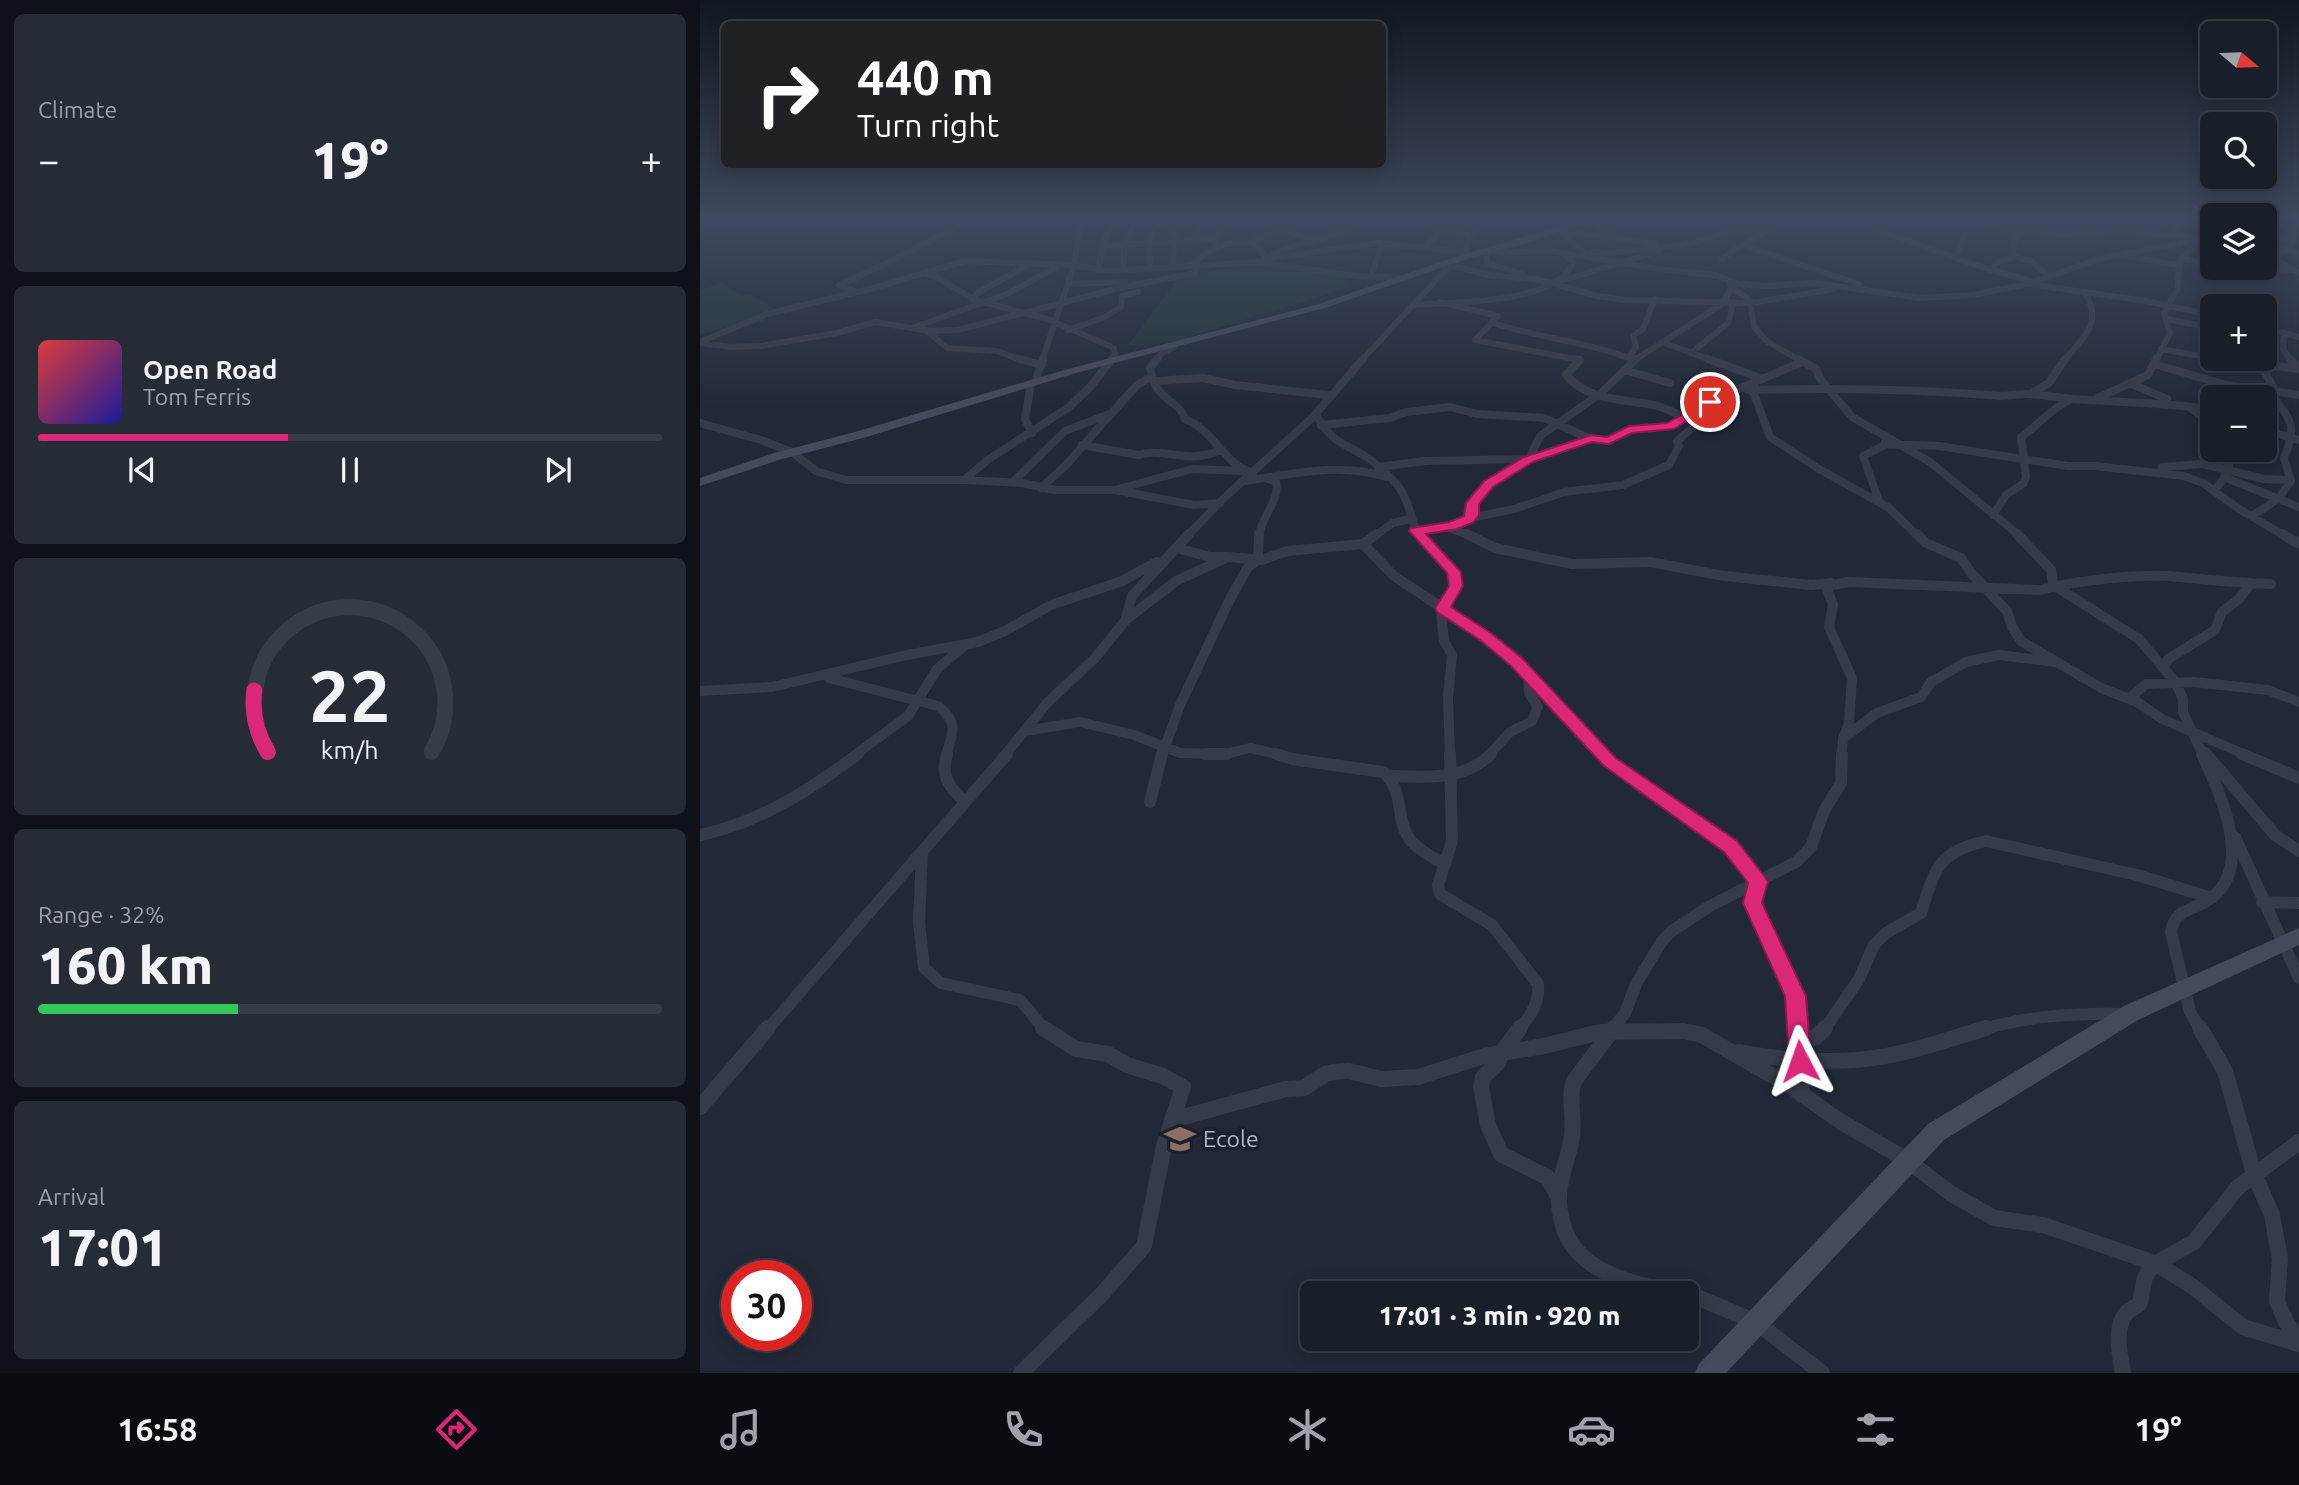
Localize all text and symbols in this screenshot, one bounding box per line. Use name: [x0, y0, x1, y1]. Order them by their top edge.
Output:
north arrow: [2200, 21, 2277, 98]
map controls: [2200, 21, 2277, 462]
icon: right: [742, 49, 833, 140]
text: 440 m: [857, 49, 994, 104]
text: Climate: [38, 97, 117, 122]
text: Turn right: [857, 107, 999, 143]
button: search: [2200, 112, 2277, 189]
text: 19°: [311, 131, 389, 189]
text: −: [38, 139, 59, 181]
text: +: [641, 139, 662, 181]
button: layers: [2200, 203, 2277, 280]
button: +: [2200, 294, 2277, 371]
text: Open Road: [143, 355, 277, 384]
pin: [1680, 372, 1740, 432]
icon: arrive: [1691, 383, 1729, 421]
text: Tom Ferris: [143, 384, 251, 409]
button: −: [2200, 385, 2277, 462]
icon: previous: [123, 451, 161, 489]
icon: pause: [331, 451, 369, 489]
icon: next: [539, 451, 577, 489]
text: 22: [309, 655, 391, 737]
text: km/h: [321, 736, 379, 764]
text: Range · 32%: [38, 902, 165, 927]
text: 160 km: [38, 936, 213, 994]
position arrow: [1763, 1024, 1837, 1098]
school or university icon: Ecole: [1163, 1122, 1197, 1156]
place label: Ecole: [1203, 1126, 1259, 1151]
text: Arrival: [38, 1184, 105, 1209]
text: 17:01: [38, 1218, 168, 1276]
speed limit sign: 30: [721, 1260, 812, 1351]
text: 17:01 · 3 min · 920 m: [1379, 1301, 1620, 1330]
icon: directions: [432, 1405, 481, 1454]
icon: music: [716, 1405, 765, 1454]
icon: phone: [999, 1405, 1048, 1454]
icon: climate: [1283, 1405, 1332, 1454]
icon: car: [1567, 1405, 1616, 1454]
icon: filters: [1851, 1405, 1900, 1454]
text: 16:58: [117, 1411, 197, 1447]
text: 19°: [2134, 1411, 2182, 1447]

